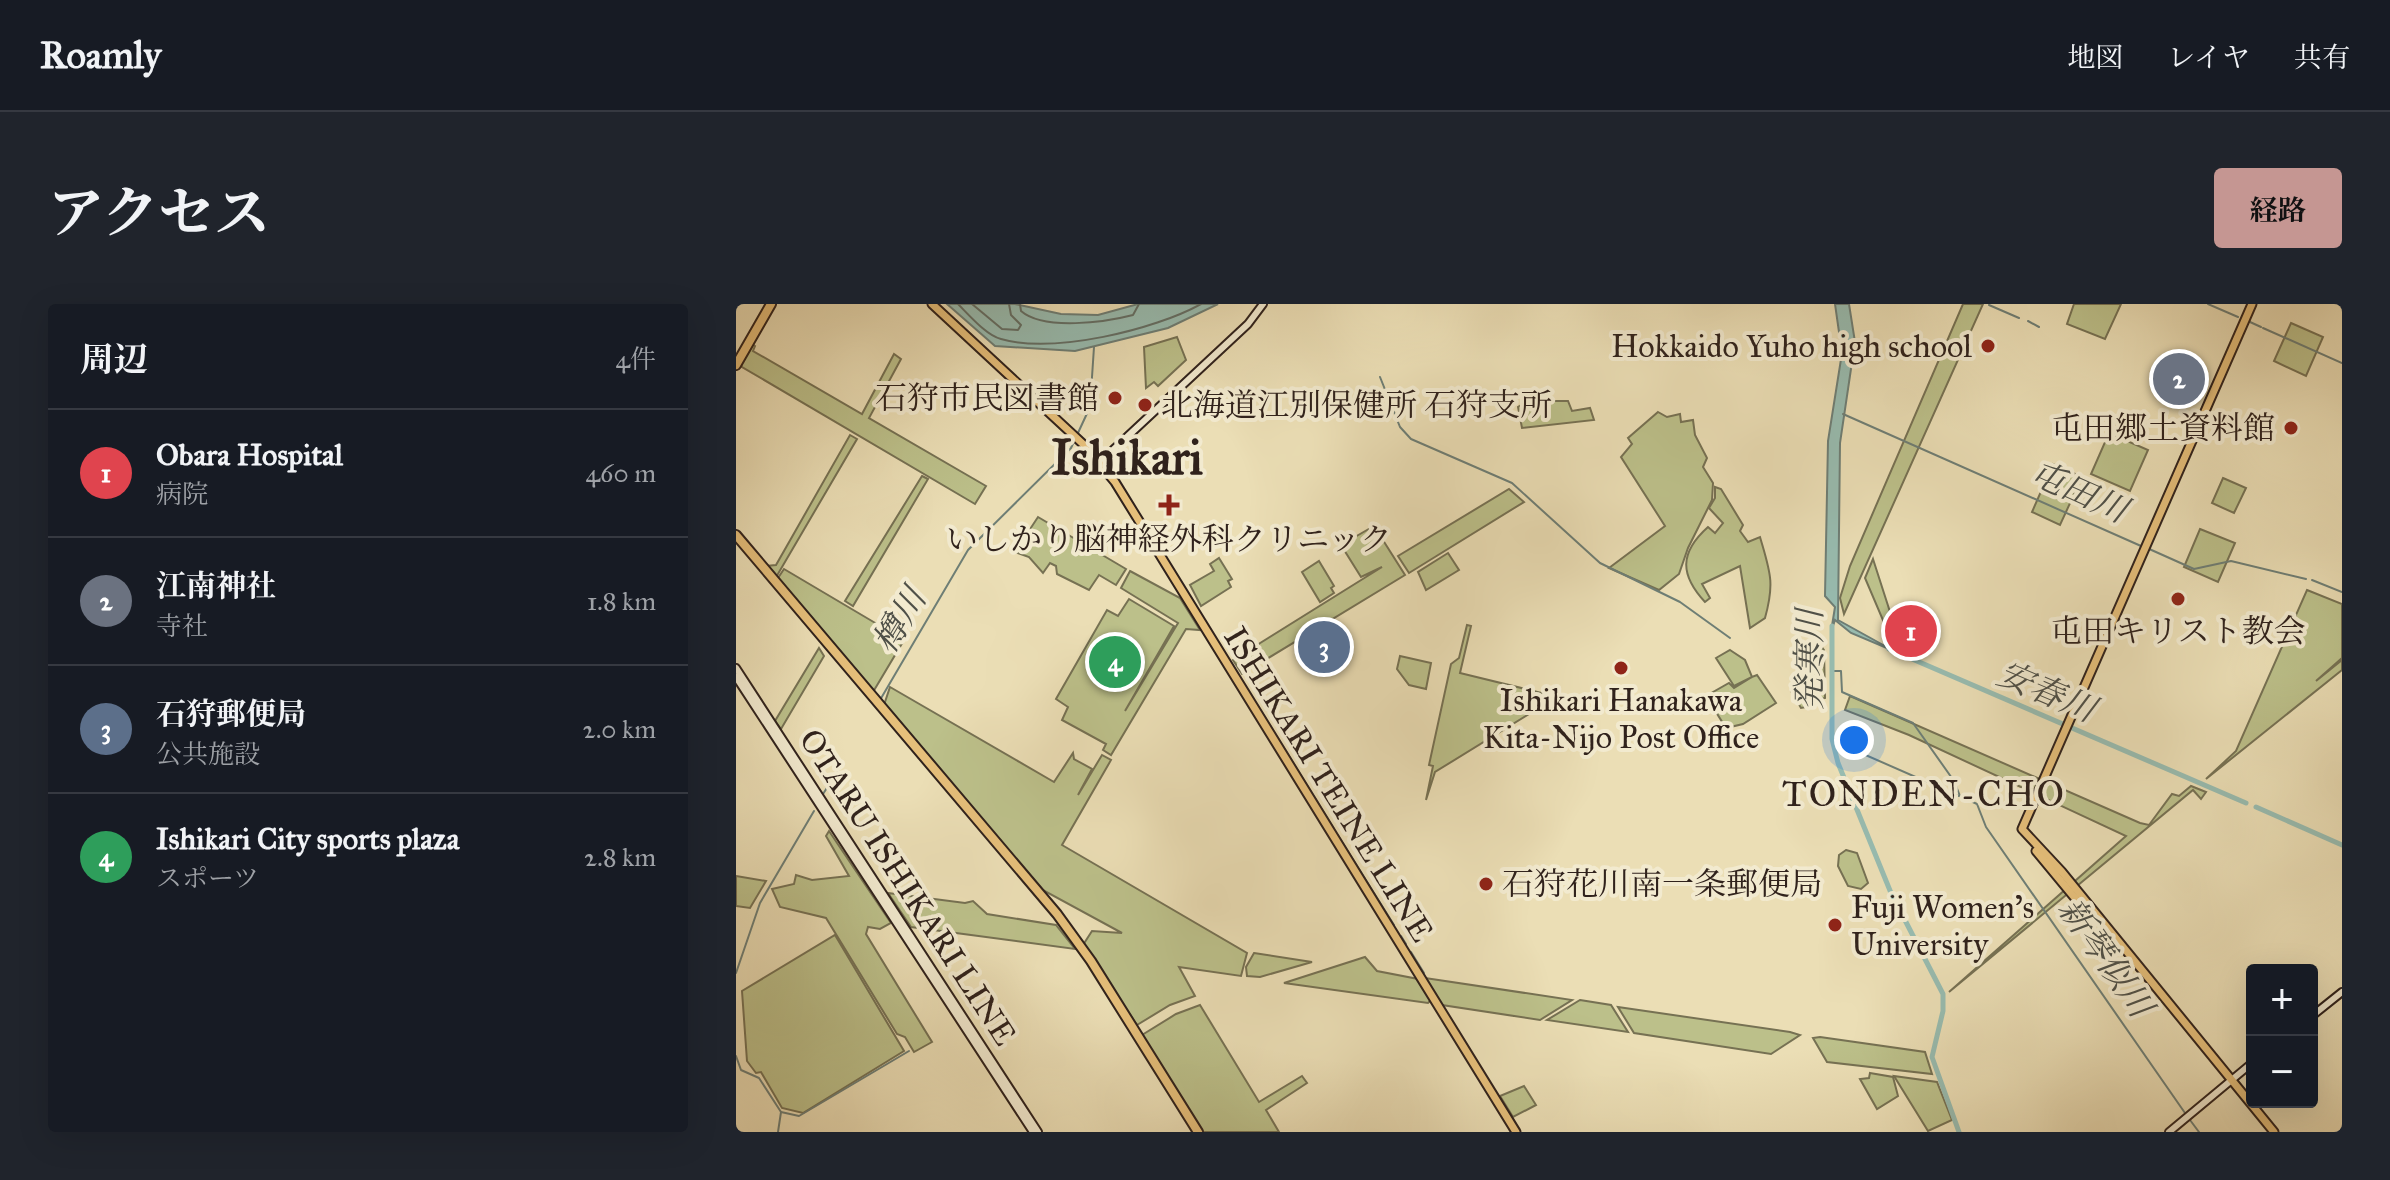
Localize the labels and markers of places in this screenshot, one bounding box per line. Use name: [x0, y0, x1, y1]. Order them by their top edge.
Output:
place label: Hokkaido Yuho high school: [1611, 327, 1972, 366]
marker: Hokkaido Yuho high school: [1979, 337, 1997, 355]
pin: 2: [2153, 349, 2205, 409]
place label: 石狩市民図書館: [875, 379, 1099, 418]
place label: 北海道江別保健所 石狩支所: [1161, 386, 1552, 425]
marker: 石狩市民図書館: [1106, 389, 1124, 407]
marker: 北海道江別保健所 石狩支所: [1136, 396, 1154, 414]
place label: 屯田郷土資料館: [2051, 409, 2275, 448]
marker: 屯田郷土資料館: [2282, 419, 2300, 437]
marker: いしかり脳神経外科クリニック: [1158, 494, 1180, 516]
place label: いしかり脳神経外科クリニック: [946, 520, 1392, 559]
marker: 屯田キリスト教会: [2169, 590, 2187, 608]
pin: 1: [1885, 601, 1937, 661]
place label: 屯田キリスト教会: [2050, 612, 2306, 651]
pin: 3: [1298, 617, 1350, 677]
pin: 4: [1089, 632, 1141, 692]
marker: Ishikari Hanakawa Kita-Nijo Post Office: [1612, 659, 1630, 677]
place label: Ishikari Hanakawa Kita-Nijo Post Office: [1483, 681, 1759, 757]
place label: 石狩花川南一条郵便局: [1502, 865, 1822, 904]
marker: 石狩花川南一条郵便局: [1477, 875, 1495, 893]
place label: Fuji Women's University: [1851, 888, 2034, 964]
marker: Fuji Women's University: [1826, 916, 1844, 934]

